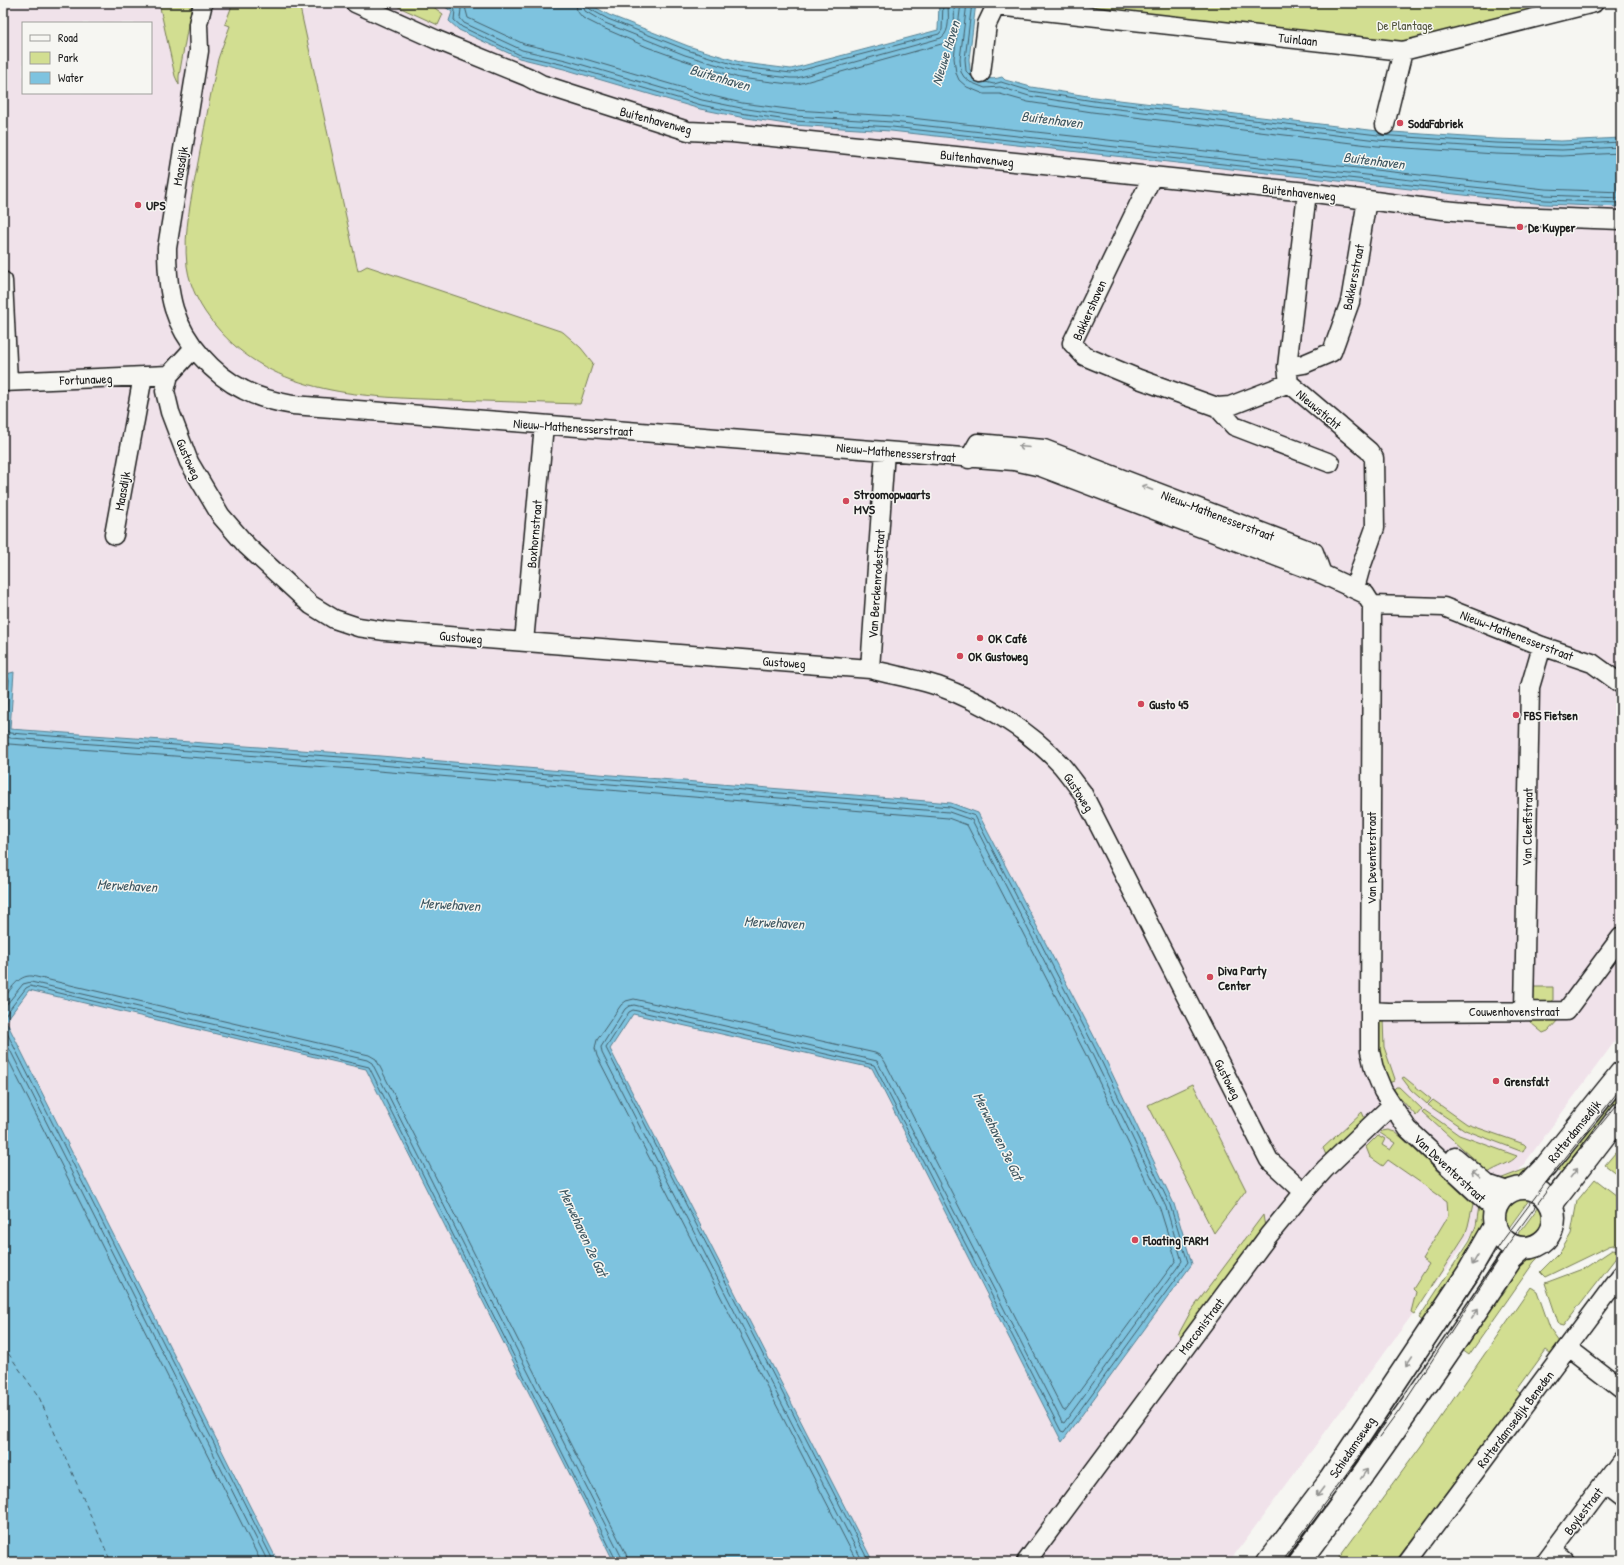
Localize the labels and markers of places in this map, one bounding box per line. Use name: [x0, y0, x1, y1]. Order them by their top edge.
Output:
place label: SodaFabriek: [1408, 114, 1464, 132]
marker: SodaFabriek: [1395, 118, 1405, 128]
place label: UPS: [146, 196, 165, 214]
marker: UPS: [133, 200, 143, 210]
place label: De Kuyper: [1528, 218, 1577, 237]
marker: De Kuyper: [1515, 222, 1525, 232]
place label: Stroomopwaarts MVS: [854, 485, 930, 518]
marker: Stroomopwaarts MVS: [841, 496, 851, 506]
place label: OK Café: [988, 629, 1028, 647]
marker: OK Café: [975, 633, 985, 643]
place label: OK Gustoweg: [968, 647, 1028, 666]
marker: OK Gustoweg: [955, 651, 965, 661]
place label: Gusto 45: [1149, 695, 1189, 713]
marker: Gusto 45: [1136, 699, 1146, 709]
place label: FBS Fietsen: [1523, 706, 1578, 724]
marker: FBS Fietsen: [1511, 710, 1521, 720]
place label: Diva Party Center: [1218, 961, 1267, 994]
marker: Diva Party Center: [1205, 972, 1215, 982]
place label: Grensfalt: [1504, 1072, 1550, 1090]
marker: Grensfalt: [1491, 1076, 1501, 1086]
place label: Floating FARM: [1142, 1231, 1209, 1250]
marker: Floating FARM: [1130, 1235, 1140, 1245]

